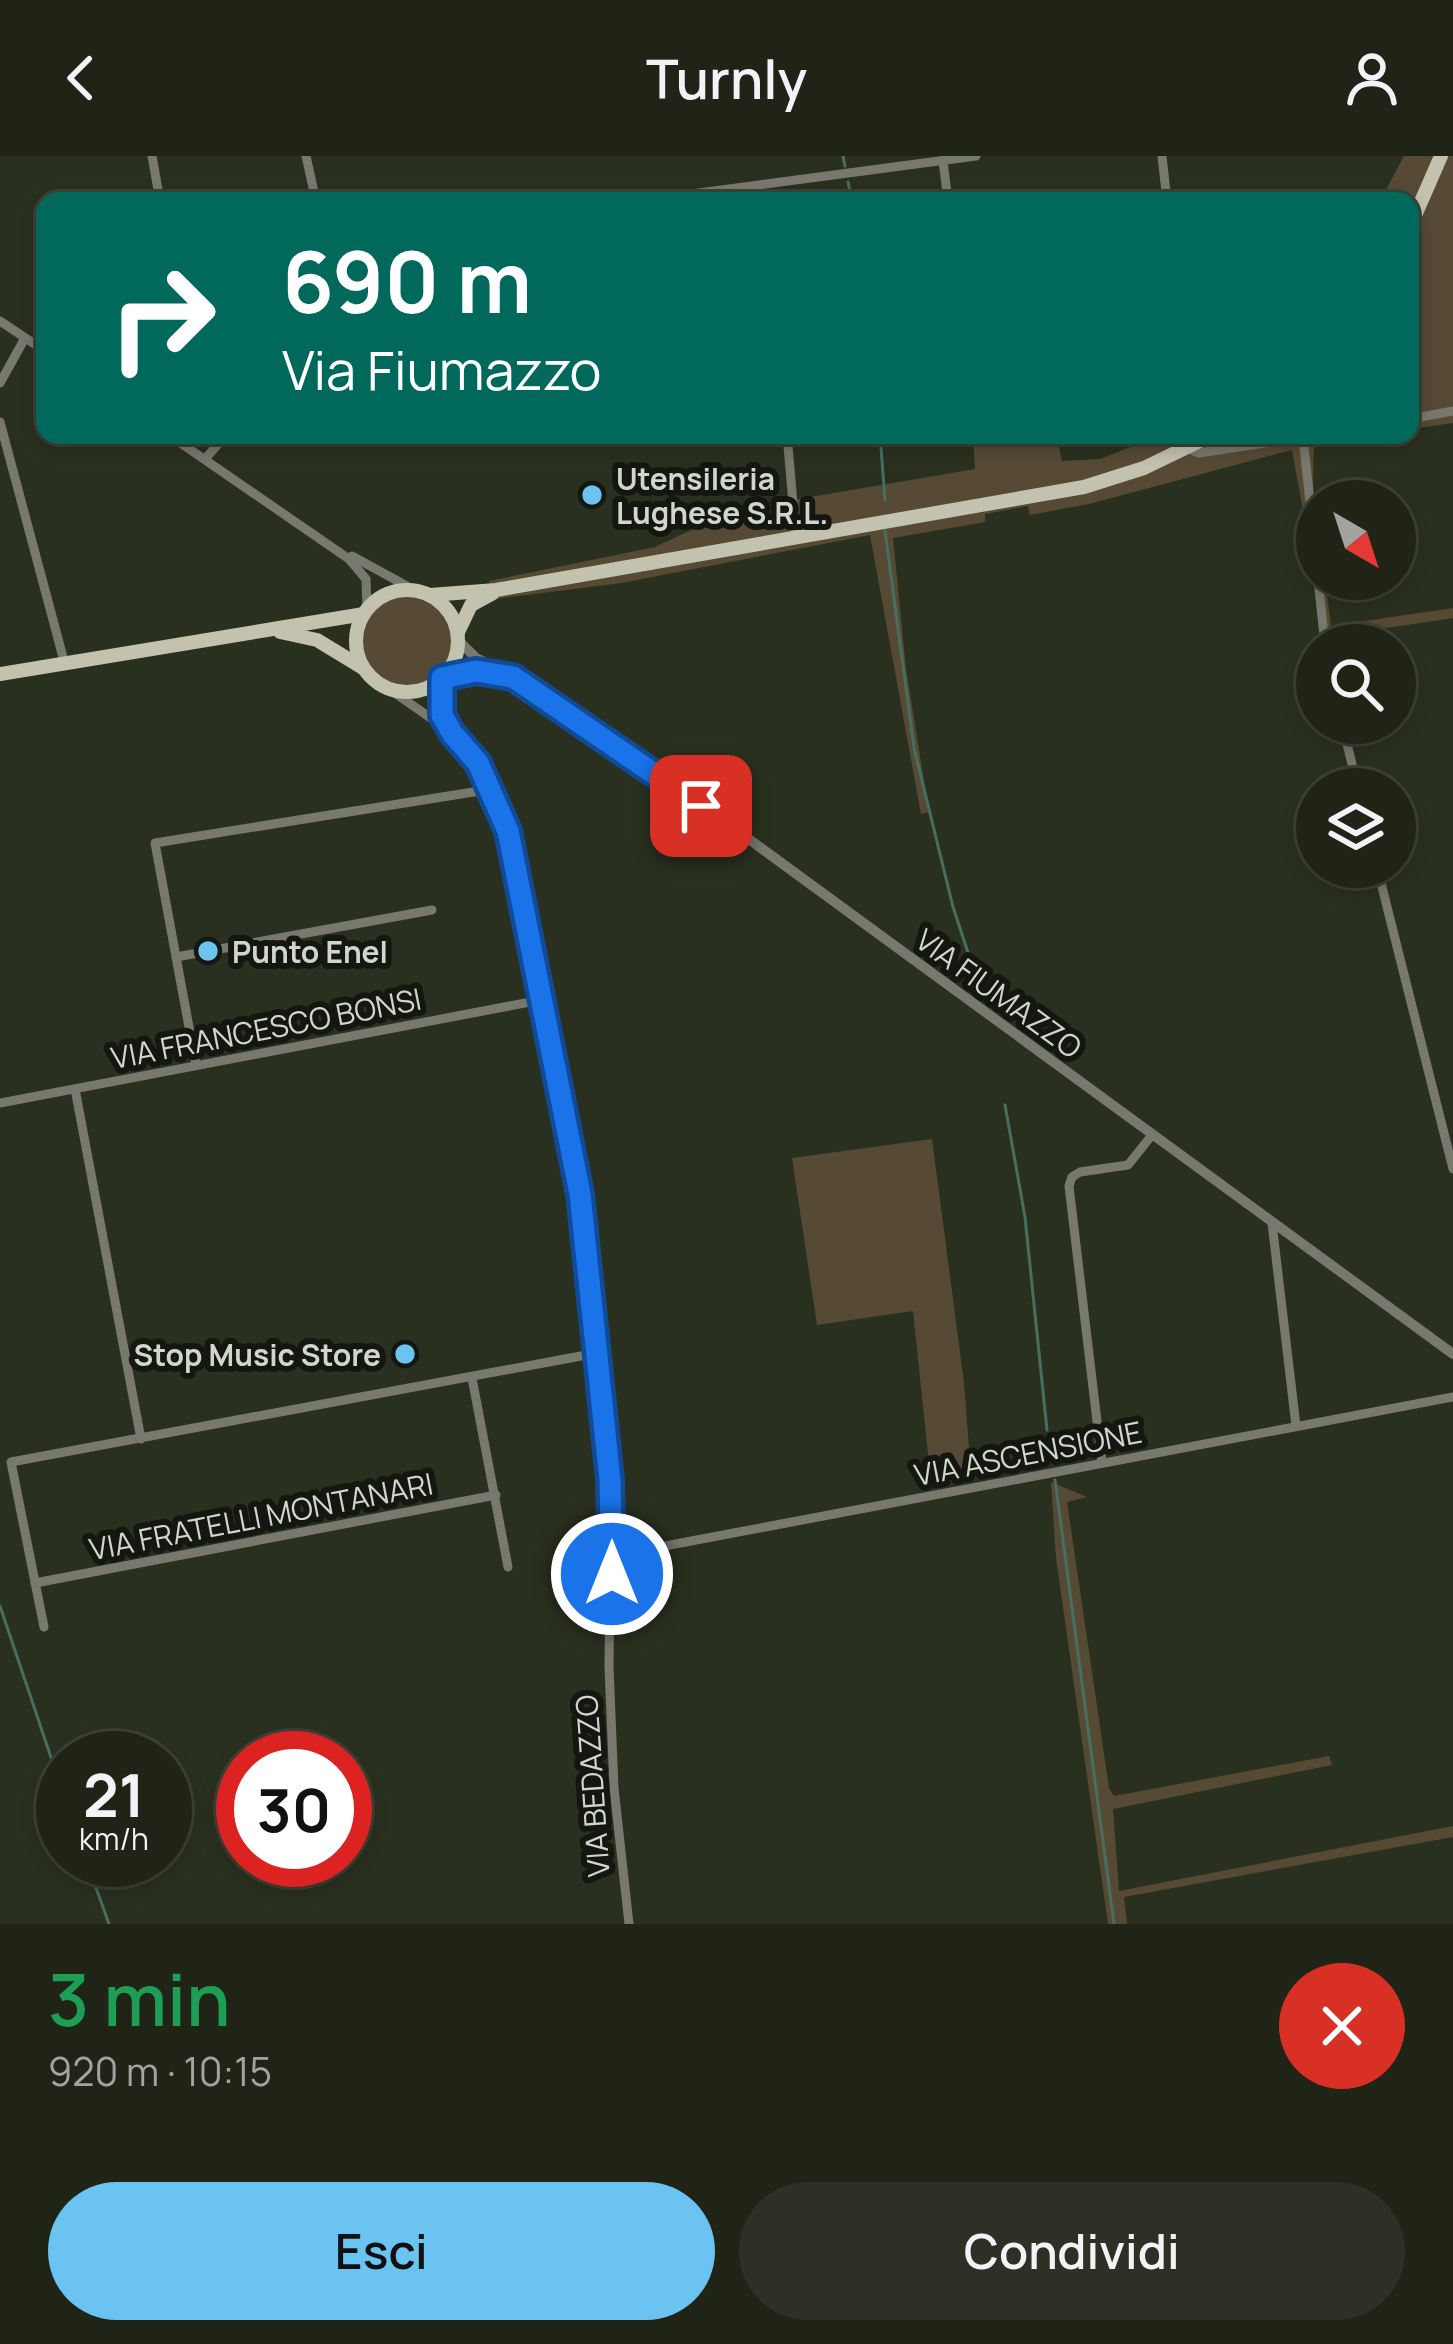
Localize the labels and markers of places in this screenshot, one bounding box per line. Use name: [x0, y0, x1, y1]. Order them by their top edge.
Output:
place label: Utensileria Lughese S.R.L.: [616, 458, 828, 533]
marker: Utensileria Lughese S.R.L.: [579, 482, 605, 508]
pin: [650, 755, 752, 857]
place label: Punto Enel: [232, 931, 388, 972]
marker: Punto Enel: [195, 938, 221, 964]
place label: Stop Music Store: [134, 1334, 381, 1375]
marker: Stop Music Store: [392, 1341, 418, 1367]

